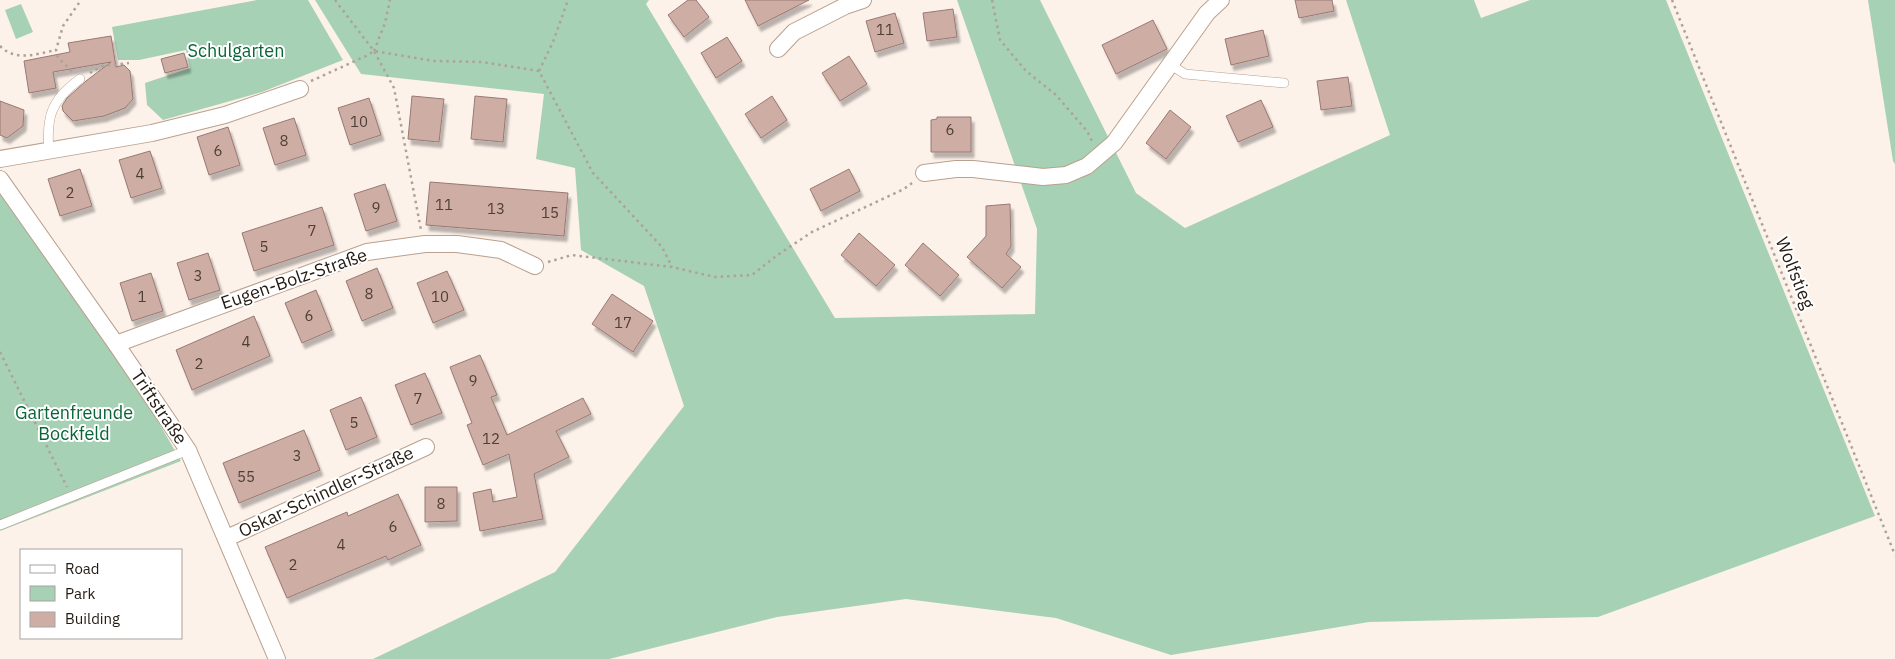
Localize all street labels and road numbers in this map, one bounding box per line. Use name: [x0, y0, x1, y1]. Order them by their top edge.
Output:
street label: Wolfstieg: [1771, 234, 1820, 313]
street label: Eugen-Bolz-Straße: [218, 243, 370, 314]
street label: Triftstraße: [126, 365, 193, 449]
street label: Oskar-Schindler-Straße: [235, 441, 417, 542]

